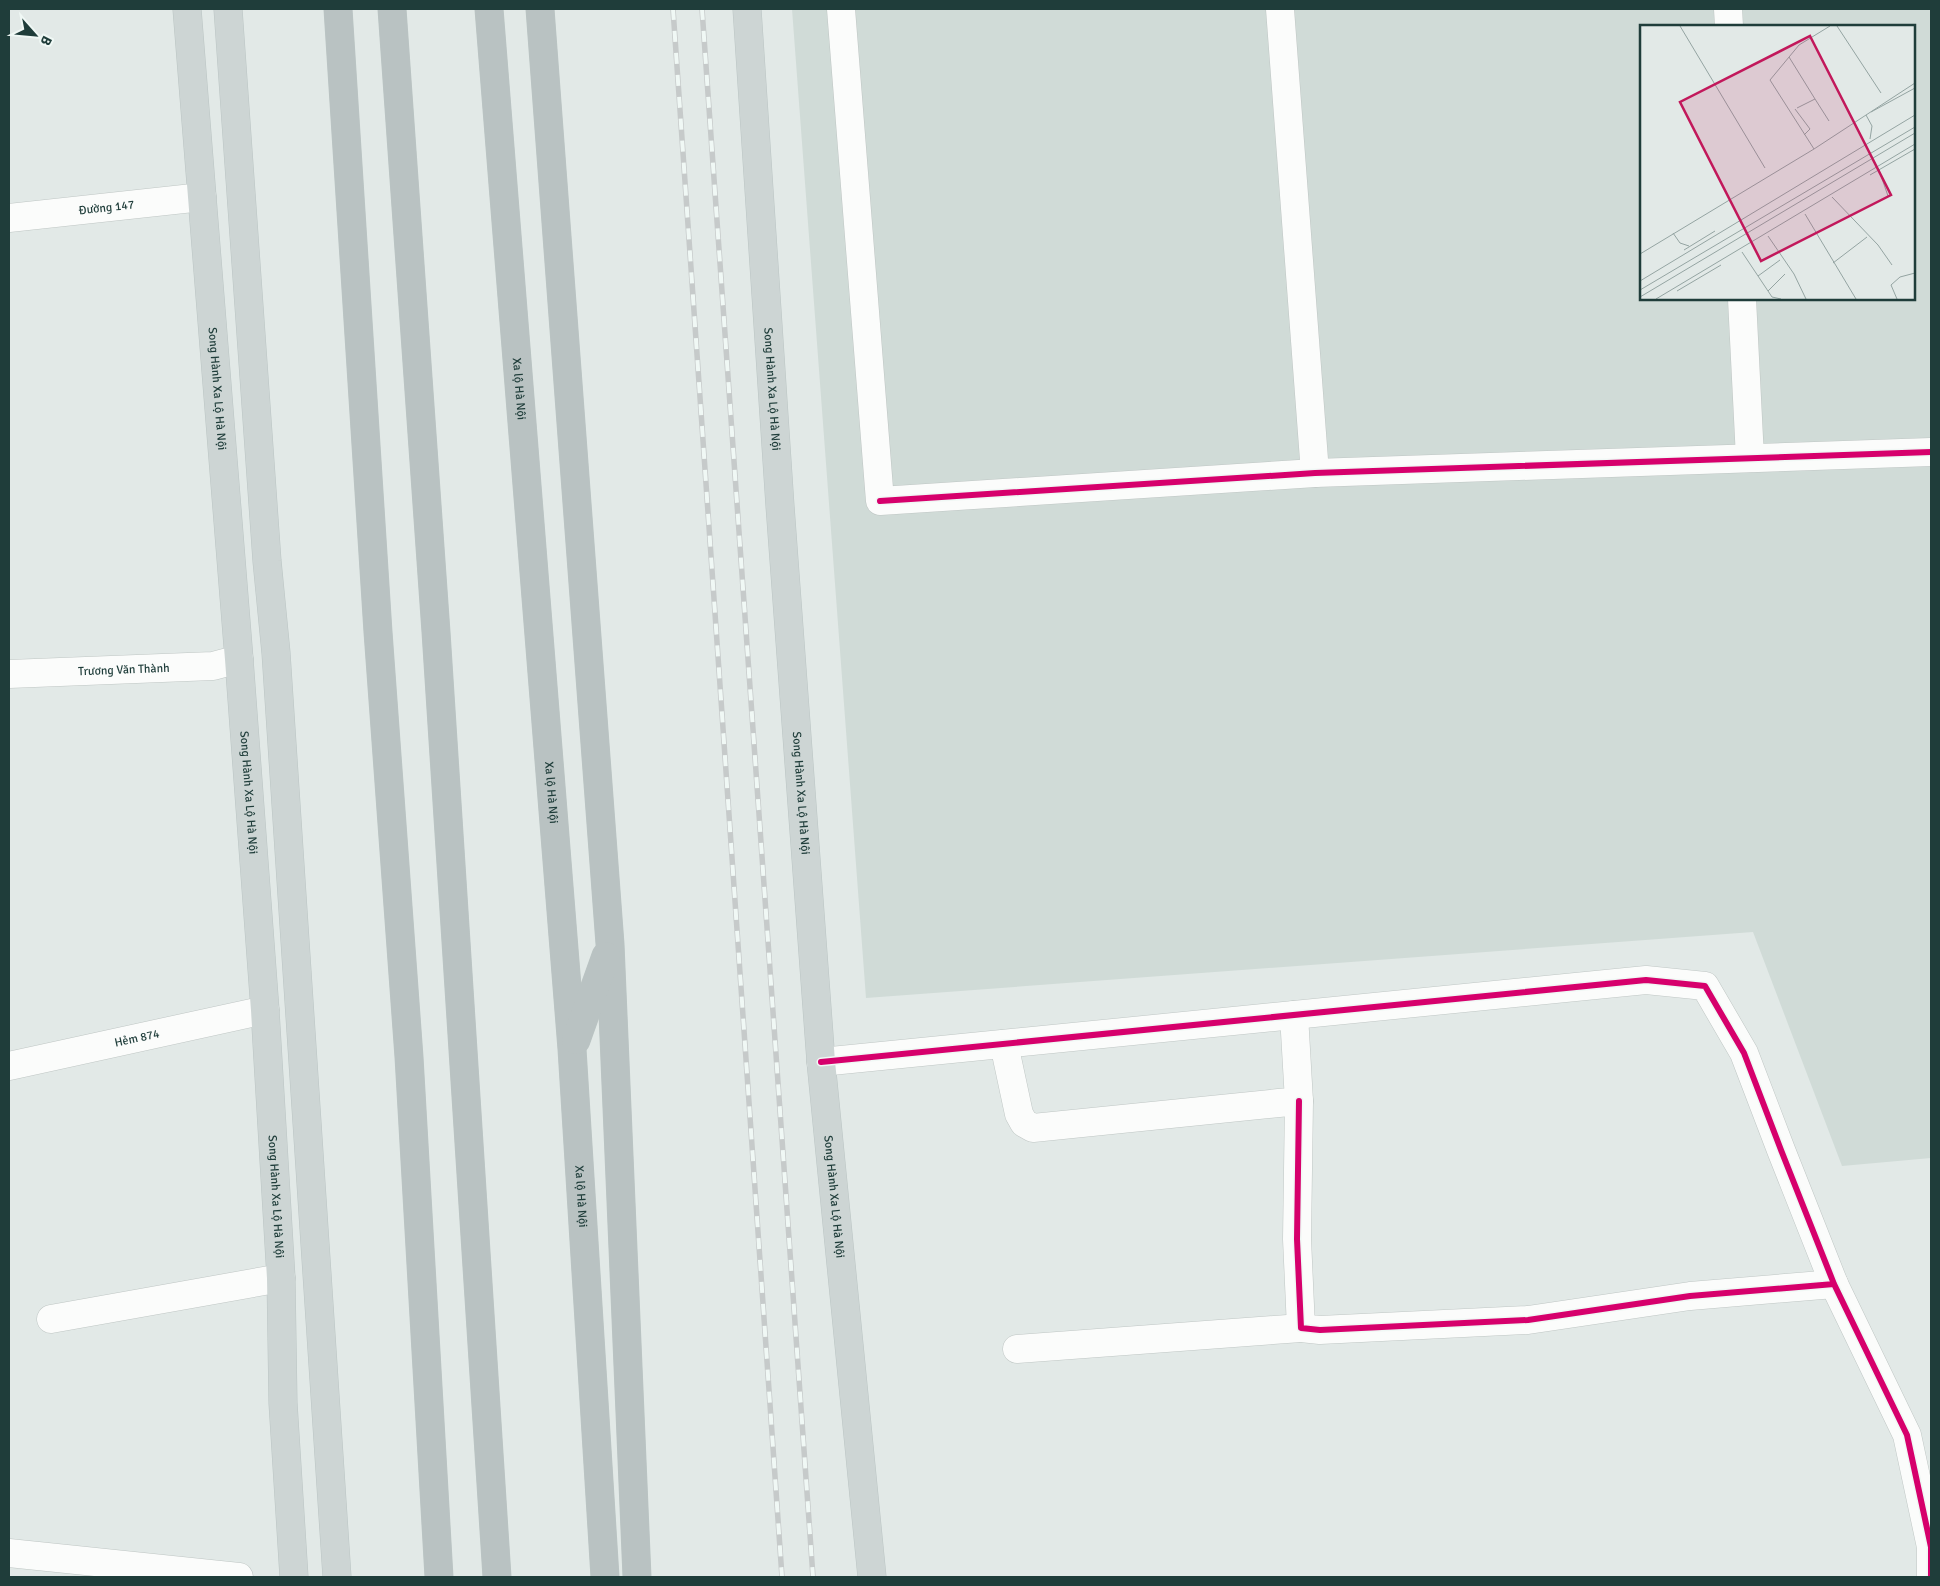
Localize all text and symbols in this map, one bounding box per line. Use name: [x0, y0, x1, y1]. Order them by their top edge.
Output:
north arrow: [10, 10, 60, 60]
inset map: [1640, 25, 1915, 300]
text: B: [36, 33, 56, 49]
street label: Đường 147: [78, 197, 135, 218]
street label: Song Hành Xa Lộ Hà Nội: [204, 327, 229, 451]
street label: Song Hành Xa Lộ Hà Nội: [760, 327, 783, 451]
street label: Xa lộ Hà Nội: [509, 357, 529, 421]
street label: Trương Văn Thành: [78, 661, 170, 679]
street label: Song Hành Xa Lộ Hà Nội: [236, 730, 260, 855]
street label: Song Hành Xa Lộ Hà Nội: [789, 731, 813, 855]
street label: Xa lộ Hà Nội: [541, 761, 561, 824]
street label: Hẻm 874: [113, 1026, 162, 1051]
street label: Song Hành Xa Lộ Hà Nội: [264, 1135, 287, 1259]
street label: Song Hành Xa Lộ Hà Nội: [820, 1135, 847, 1259]
street label: Xa lộ Hà Nội: [571, 1165, 590, 1228]

